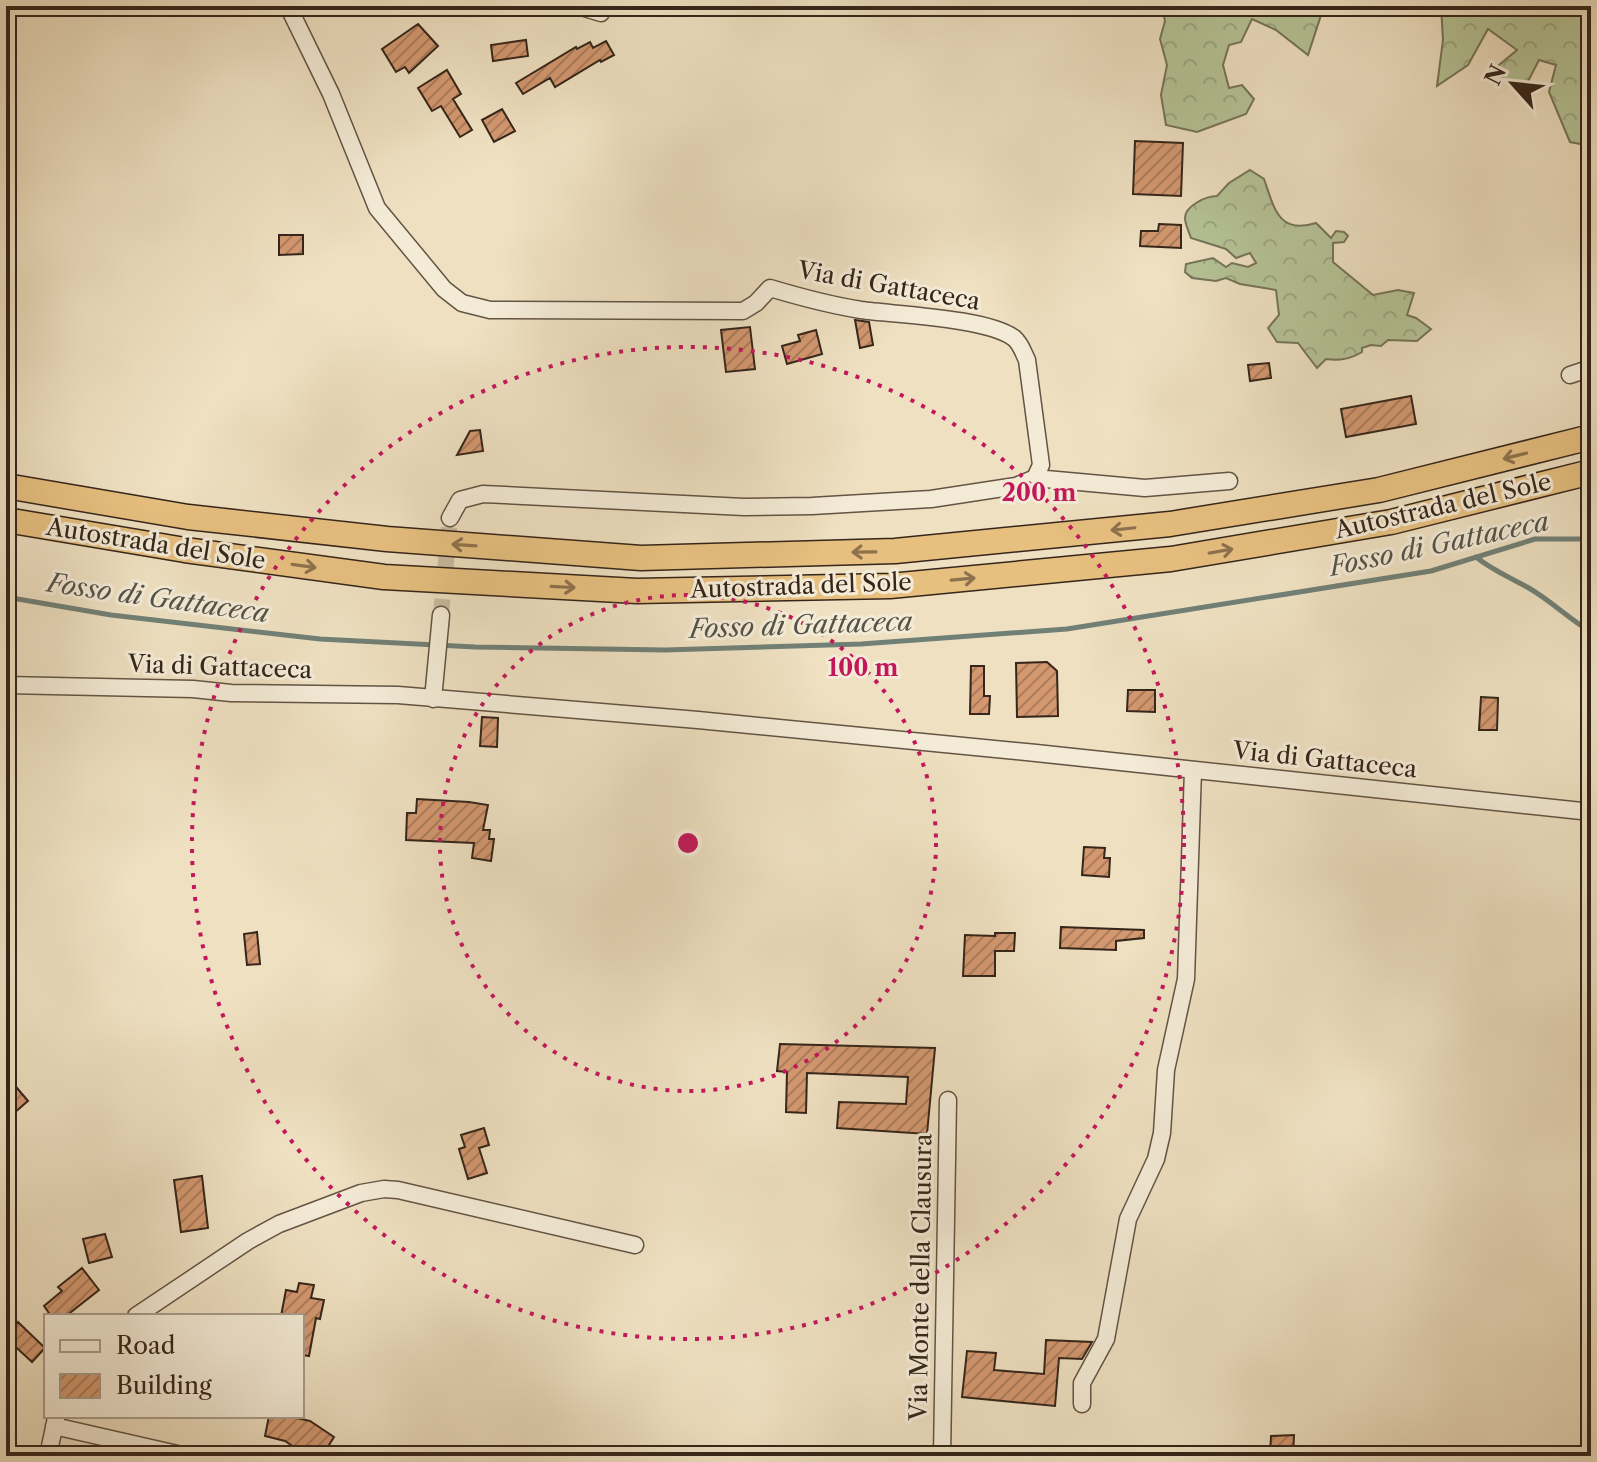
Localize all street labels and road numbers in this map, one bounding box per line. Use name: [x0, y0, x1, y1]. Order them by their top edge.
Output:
street label: Via di Gattaceca: [795, 255, 983, 316]
street label: Autostrada del Sole: [1331, 466, 1554, 545]
street label: Autostrada del Sole: [43, 512, 268, 575]
street label: Autostrada del Sole: [689, 567, 912, 604]
street label: Via di Gattaceca: [126, 649, 313, 684]
street label: Via di Gattaceca: [1231, 735, 1419, 784]
street label: Via Monte della Clausura: [903, 1133, 938, 1422]

